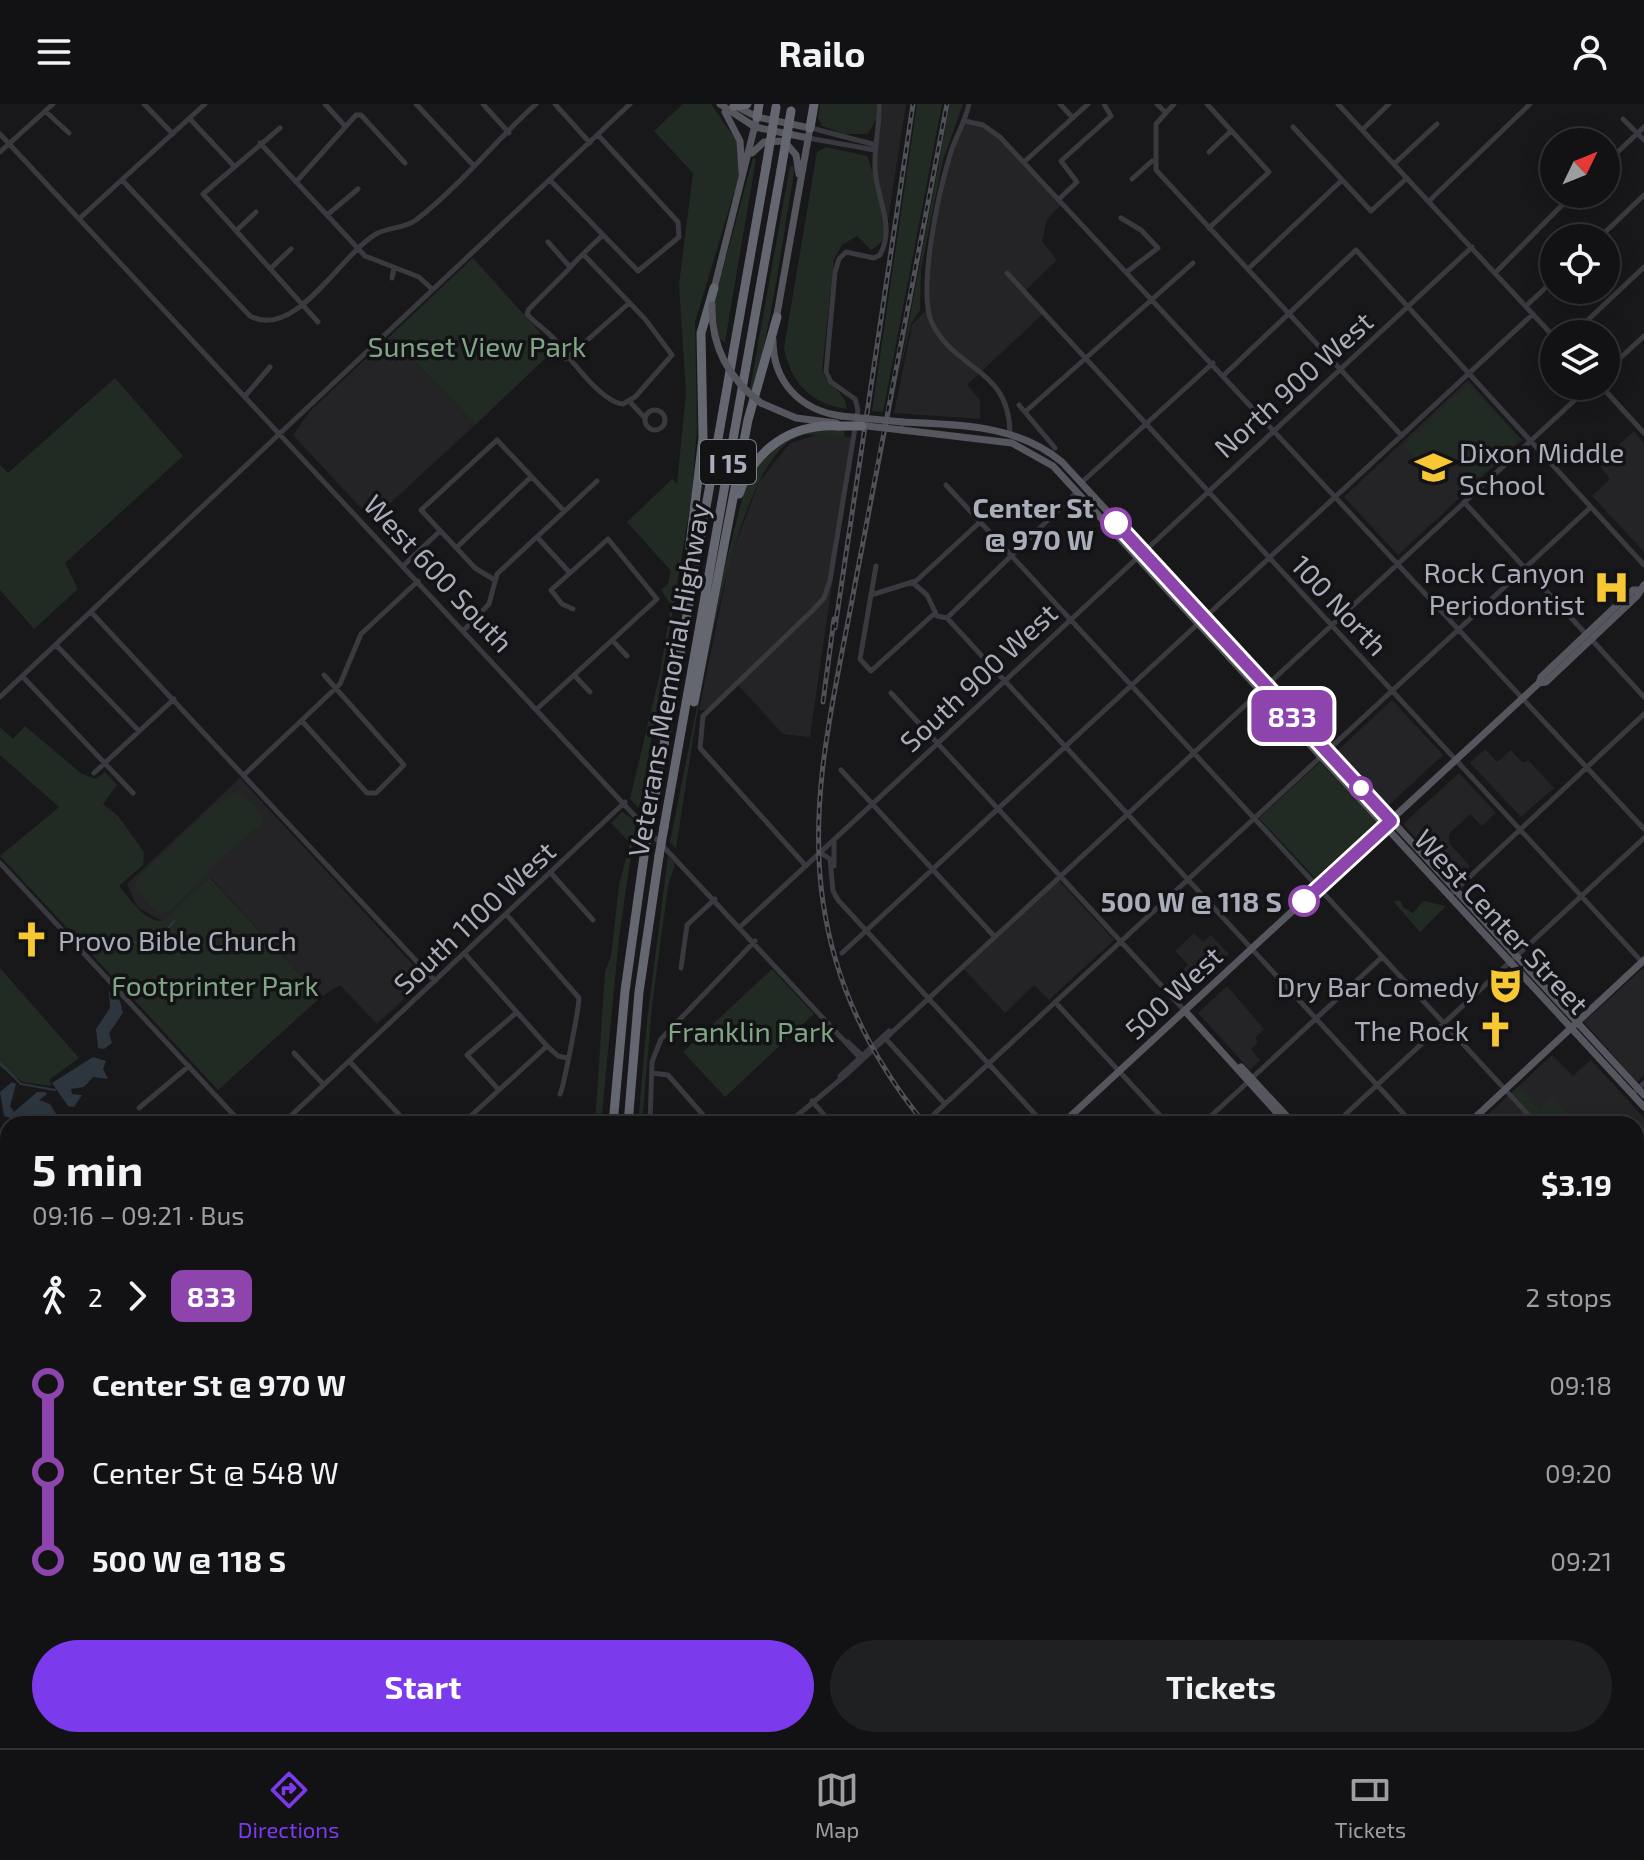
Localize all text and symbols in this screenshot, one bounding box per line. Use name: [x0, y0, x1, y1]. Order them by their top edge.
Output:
icon: menu: [32, 30, 76, 74]
icon: person: [1568, 30, 1612, 74]
text: Railo: [779, 31, 865, 74]
north arrow: [1540, 128, 1620, 208]
map controls: [1540, 128, 1620, 400]
button: locate: [1540, 224, 1620, 304]
street label: North 900 West: [1207, 304, 1379, 464]
button: layers: [1540, 320, 1620, 400]
park label: Sunset View Park: [368, 329, 586, 363]
place label: Dixon Middle School: [1459, 435, 1624, 501]
road number: I 15: [700, 440, 756, 484]
school or university icon: Dixon Middle School: [1414, 449, 1452, 487]
street label: West 600 South: [357, 487, 521, 659]
place label: Center St @ 970 W: [972, 490, 1094, 556]
street label: Veterans Memorial Highway: [620, 500, 716, 859]
marker: Center St @ 970 W: [1101, 508, 1131, 538]
street label: 100 North: [1285, 548, 1395, 662]
place label: Rock Canyon Periodontist: [1424, 555, 1585, 621]
hospital icon: Rock Canyon Periodontist: [1592, 569, 1630, 607]
street label: South 900 West: [892, 596, 1064, 758]
line badge: 833: [1246, 690, 1338, 742]
text: 833: [1267, 699, 1317, 733]
unlabelled marker: [1350, 777, 1372, 799]
street label: West Center Street: [1408, 822, 1596, 1020]
street label: South 1100 West: [386, 833, 562, 1001]
place label: 500 W @ 118 S: [1101, 884, 1282, 918]
marker: 500 W @ 118 S: [1289, 886, 1319, 916]
church icon: Provo Bible Church: [13, 921, 51, 959]
place label: Provo Bible Church: [58, 923, 297, 957]
street label: 500 West: [1117, 938, 1229, 1046]
theatre icon: Dry Bar Comedy: [1486, 967, 1524, 1005]
park label: Footprinter Park: [111, 968, 319, 1002]
place label: Dry Bar Comedy: [1277, 969, 1479, 1003]
church icon: The Rock: [1476, 1011, 1514, 1049]
place label: The Rock: [1354, 1013, 1469, 1047]
park label: Franklin Park: [668, 1014, 834, 1048]
text: 5 min: [32, 1142, 143, 1195]
text: $3.19: [1541, 1166, 1612, 1202]
text: 09:16 – 09:21 · Bus: [32, 1199, 244, 1230]
icon: walk: [32, 1274, 76, 1318]
icon: forward: [115, 1274, 159, 1318]
text: 833: [187, 1279, 236, 1313]
text: 2: [88, 1281, 103, 1312]
text: 2 stops: [1525, 1281, 1612, 1312]
text: Center St @ 970 W: [92, 1366, 346, 1402]
text: 09:18: [1549, 1369, 1612, 1400]
text: Center St @ 548 W: [92, 1454, 339, 1490]
text: 09:20: [1545, 1457, 1612, 1488]
text: 500 W @ 118 S: [92, 1542, 286, 1578]
text: 09:21: [1550, 1545, 1612, 1576]
button: Start: [32, 1640, 814, 1732]
button: Tickets: [830, 1640, 1612, 1732]
tab: Directions: [238, 1768, 339, 1842]
tab: Map: [815, 1768, 859, 1842]
tab: Tickets: [1335, 1768, 1406, 1842]

